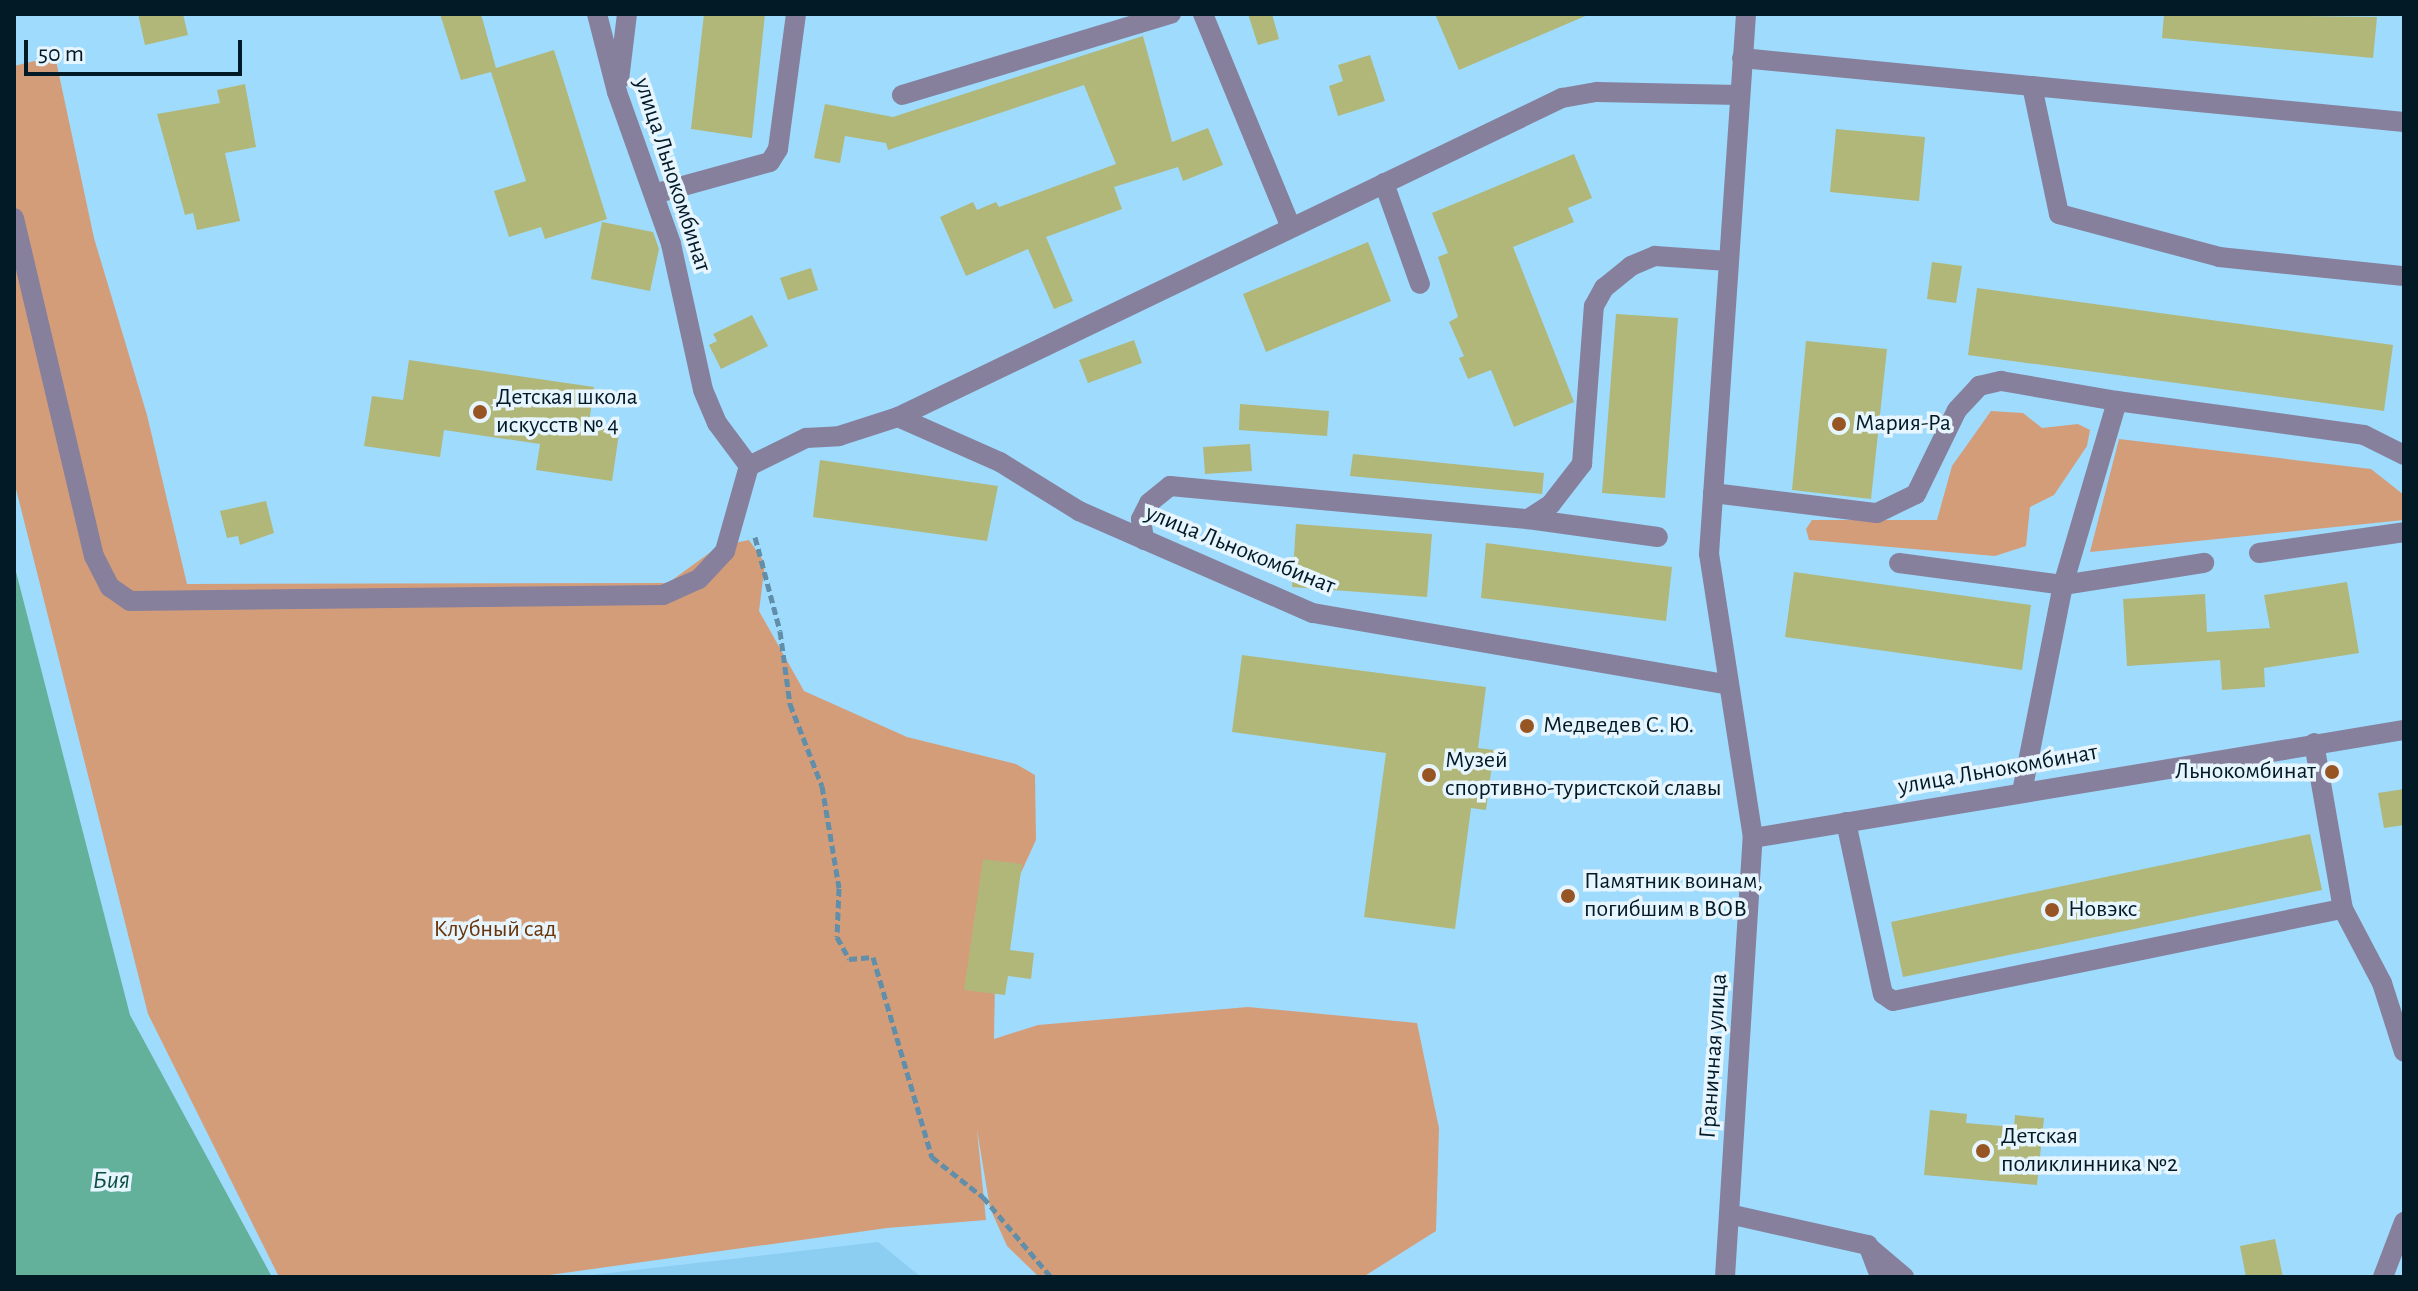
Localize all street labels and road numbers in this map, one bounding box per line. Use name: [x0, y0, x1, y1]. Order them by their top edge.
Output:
street label: улица Льнокомбинат: [627, 74, 717, 276]
street label: улица Льнокомбинат: [1141, 499, 1339, 601]
street label: улица Льнокомбинат: [1896, 738, 2100, 802]
street label: Граничная улица: [1694, 972, 1734, 1140]

